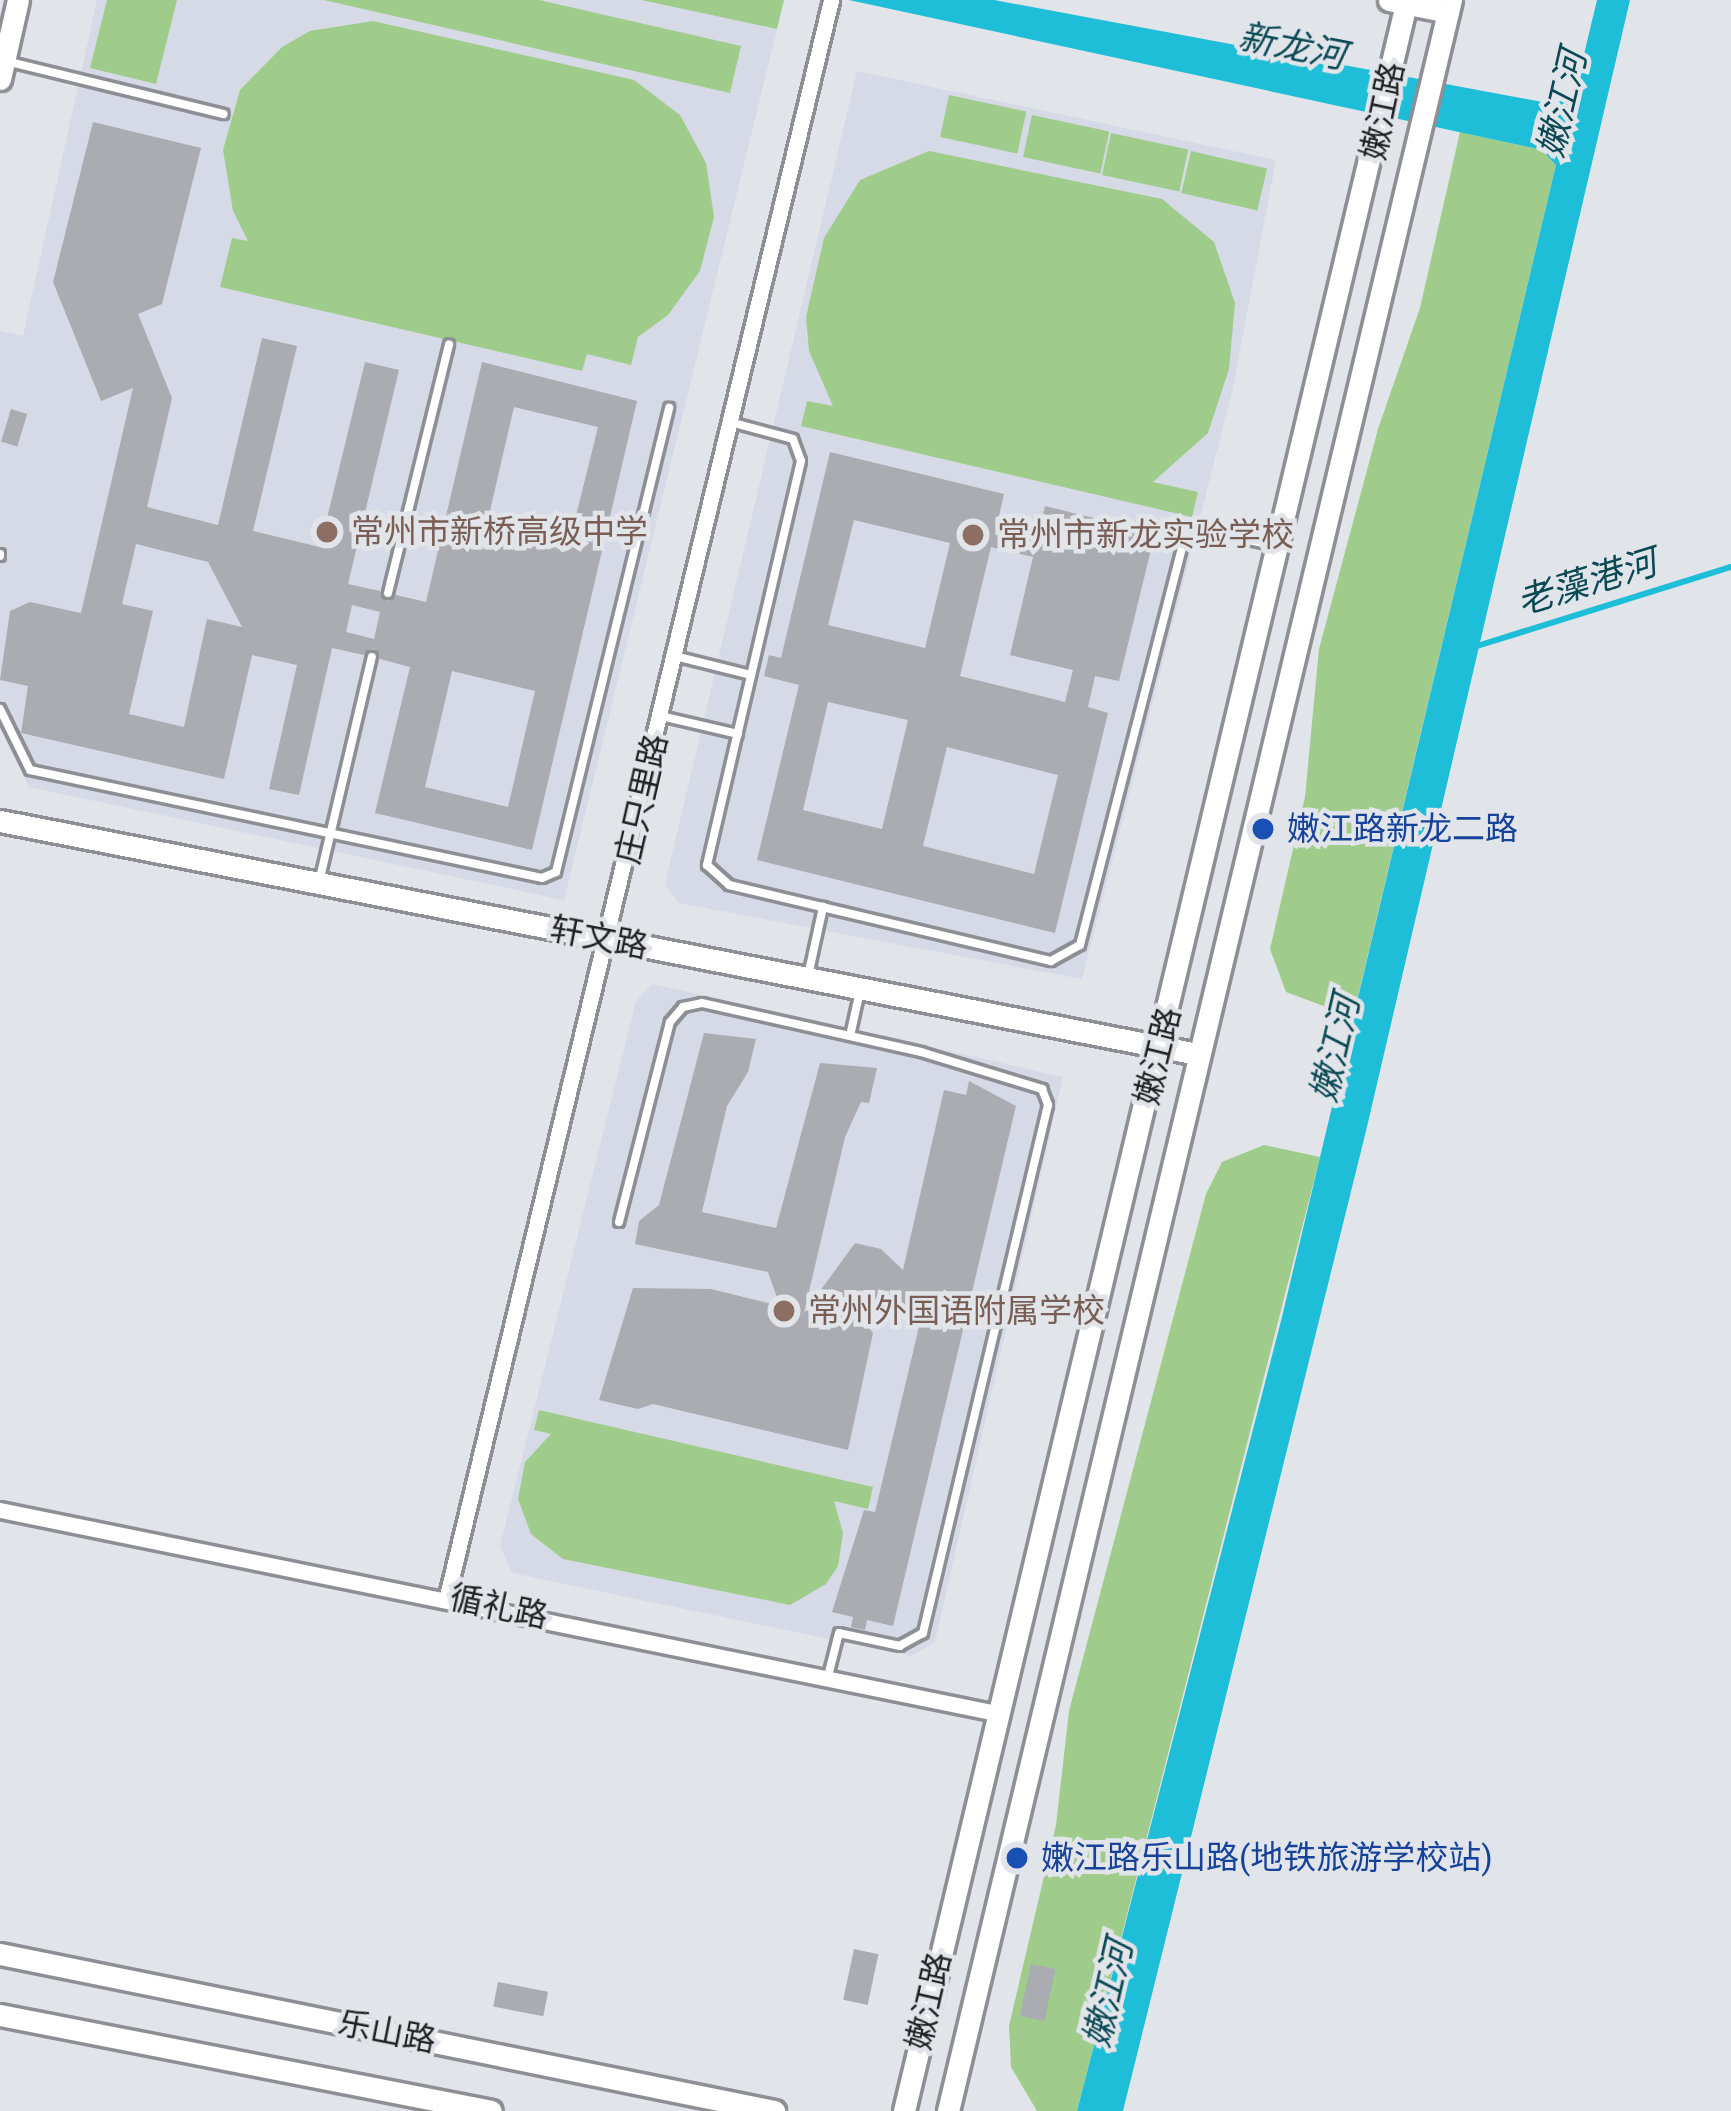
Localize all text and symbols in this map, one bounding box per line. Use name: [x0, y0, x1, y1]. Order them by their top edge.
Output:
water label: 新龙河: [1235, 15, 1349, 79]
water label: 嫩江河: [1530, 47, 1596, 161]
street label: 嫩江路: [1353, 58, 1413, 164]
place label: 常州市新桥高级中学: [351, 512, 648, 552]
place label: 常州市新龙实验学校: [997, 515, 1294, 555]
marker: 常州市新桥高级中学: [314, 519, 340, 545]
marker: 常州市新龙实验学校: [960, 522, 986, 548]
water label: 老藻港河: [1512, 541, 1662, 625]
street label: 庄只里路: [608, 730, 676, 868]
place label: 嫩江路新龙二路: [1287, 809, 1518, 849]
marker: 嫩江路新龙二路: [1250, 816, 1276, 842]
street label: 轩文路: [547, 909, 651, 967]
water label: 嫩江河: [1303, 992, 1369, 1106]
street label: 嫩江路: [1127, 1003, 1189, 1109]
place label: 常州外国语附属学校: [808, 1291, 1105, 1331]
marker: 常州外国语附属学校: [771, 1298, 797, 1324]
street label: 循礼路: [446, 1577, 552, 1637]
place label: 嫩江路乐山路(地铁旅游学校站): [1041, 1838, 1493, 1878]
marker: 嫩江路乐山路(地铁旅游学校站): [1004, 1845, 1030, 1871]
water label: 嫩江河: [1076, 1937, 1142, 2051]
street label: 嫩江路: [899, 1948, 959, 2054]
street label: 乐山路: [335, 2003, 439, 2061]

